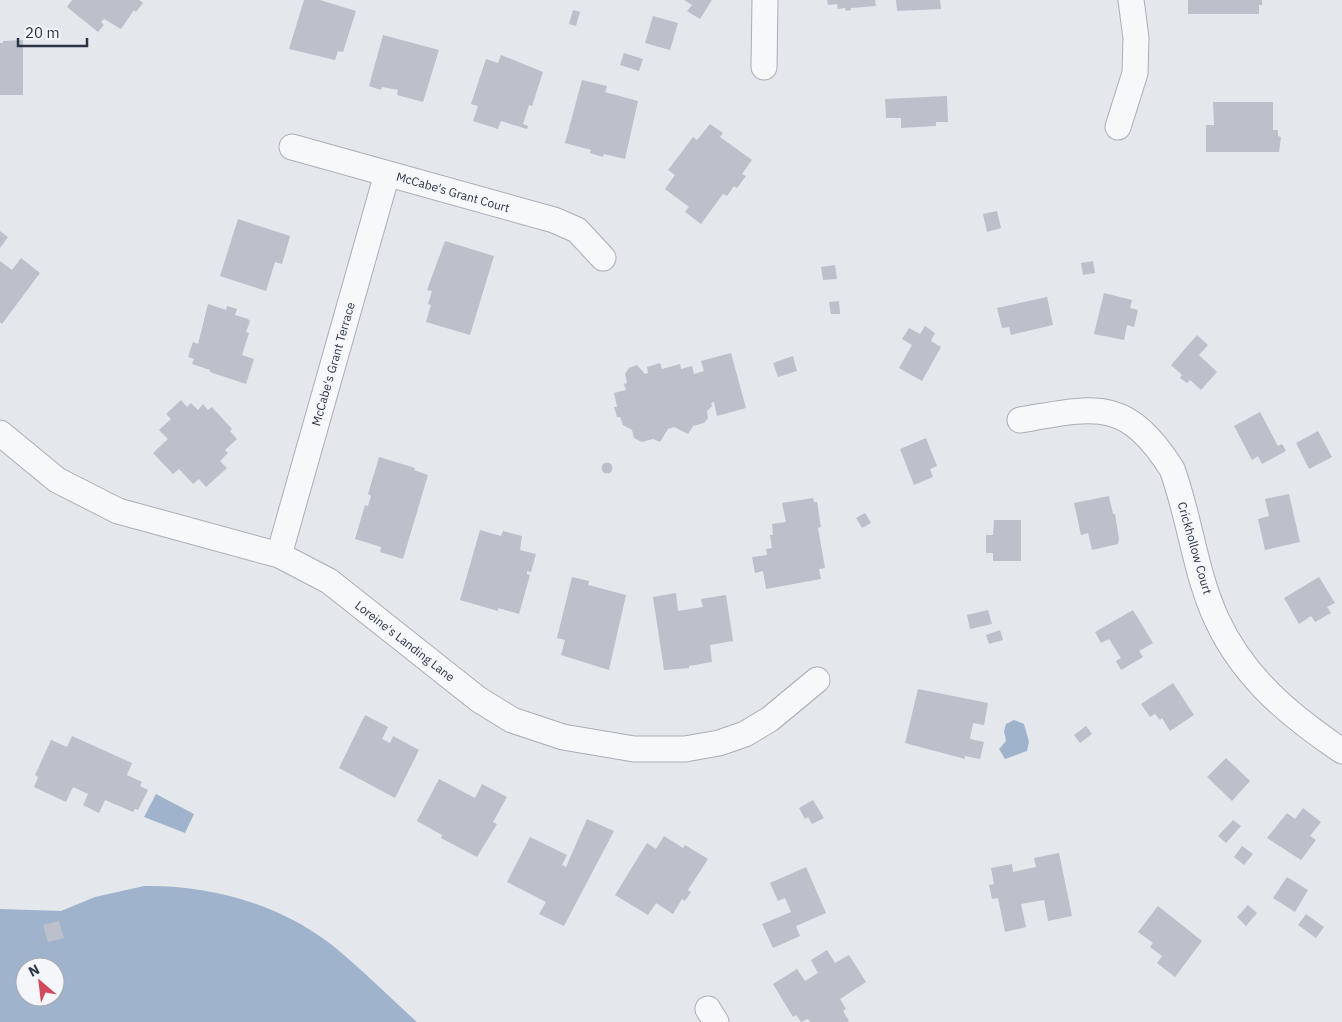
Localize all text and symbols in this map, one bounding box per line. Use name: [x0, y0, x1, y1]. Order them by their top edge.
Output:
scale bar: [18, 15, 86, 47]
text: 20 m: [25, 23, 60, 42]
street label: McCabe's Grant Court: [395, 169, 511, 215]
street label: McCabe's Grant Terrace: [308, 300, 358, 428]
street label: Crickhollow Court: [1175, 500, 1215, 596]
street label: Loreine's Landing Lane: [352, 597, 458, 685]
north arrow: [15, 957, 65, 1007]
text: N: [25, 960, 43, 981]

